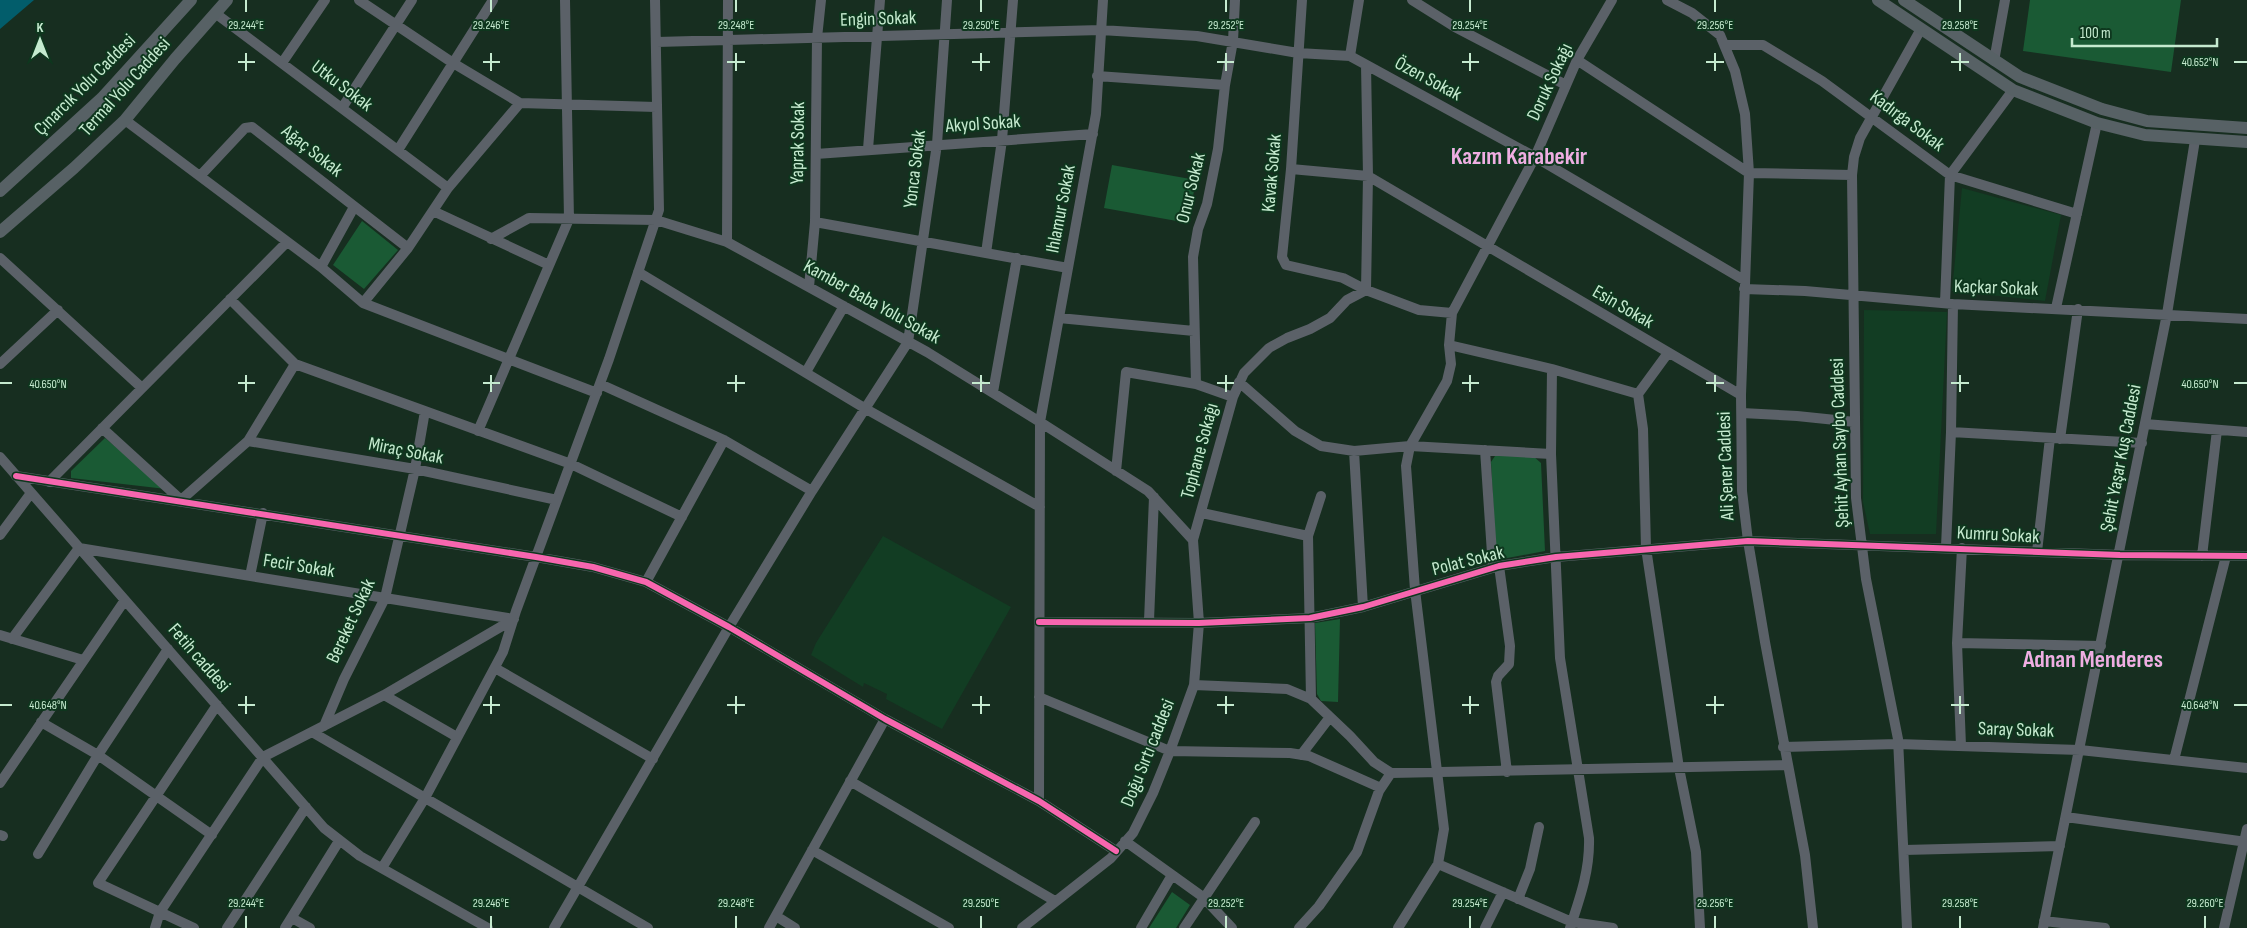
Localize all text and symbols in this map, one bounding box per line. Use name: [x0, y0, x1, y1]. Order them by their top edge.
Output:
street label: Engin Sokak: [840, 6, 917, 32]
north arrow: [15, 15, 65, 65]
scale bar: [2072, 15, 2217, 47]
text: 29.244°E: [228, 18, 264, 33]
text: 29.246°E: [473, 18, 509, 33]
text: 29.248°E: [718, 18, 754, 33]
text: 29.250°E: [963, 18, 999, 33]
text: 29.252°E: [1208, 18, 1244, 33]
text: 29.254°E: [1452, 18, 1488, 33]
text: 29.256°E: [1697, 18, 1733, 33]
text: 29.258°E: [1942, 18, 1978, 33]
text: K: [37, 19, 44, 36]
text: 100 m: [2080, 24, 2111, 43]
street label: Çınarcık Yolu Caddesi: [30, 30, 140, 140]
street label: Termal Yolu Caddesi: [75, 33, 175, 141]
street label: Doruk Sokağı: [1522, 40, 1578, 124]
street label: Özen Sokak: [1391, 52, 1466, 107]
street label: Utku Sokak: [307, 55, 378, 117]
text: 40.652°N: [2182, 55, 2218, 70]
street label: Kadırga Sokak: [1865, 85, 1950, 157]
street label: Yaprak Sokak: [786, 101, 810, 185]
street label: Akyol Sokak: [944, 110, 1022, 138]
street label: Ağaç Sokak: [276, 119, 348, 183]
street label: Yonca Sokak: [899, 128, 931, 209]
street label: Kavak Sokak: [1257, 132, 1287, 213]
district label: Kazım Karabekir: [1451, 142, 1588, 171]
street label: Onur Sokak: [1171, 150, 1211, 226]
street label: Ihlamur Sokak: [1041, 162, 1081, 255]
street label: Kamber Baba Yolu Sokak: [799, 255, 945, 350]
street label: Kaçkar Sokak: [1953, 275, 2039, 301]
street label: Esin Sokak: [1588, 280, 1658, 334]
street label: Şehit Ayhan Saybo Caddesi: [1826, 358, 1854, 528]
text: 40.650°N: [29, 377, 67, 392]
text: 40.650°N: [2181, 377, 2219, 392]
street label: Şehit Yaşar Kuş Caddesi: [2095, 382, 2147, 534]
street label: Tophane Sokağı: [1176, 401, 1224, 501]
street label: Ali Şener Caddesi: [1713, 411, 1739, 522]
street label: Miraç Sokak: [367, 432, 446, 470]
street label: Kumru Sokak: [1956, 521, 2041, 549]
street label: Polat Sokak: [1430, 541, 1507, 581]
street label: Fecir Sokak: [262, 549, 337, 583]
street label: Bereket Sokak: [322, 575, 381, 667]
street label: Fetih caddesi: [163, 619, 235, 697]
district label: Adnan Menderes: [2022, 645, 2163, 674]
street label: Doğu Sırtı caddesi: [1116, 696, 1180, 810]
text: 40.648°N: [29, 698, 67, 713]
text: 40.648°N: [2181, 698, 2219, 713]
street label: Saray Sokak: [1978, 717, 2055, 743]
text: 29.244°E: [228, 896, 264, 911]
text: 29.246°E: [473, 896, 509, 911]
text: 29.248°E: [718, 896, 754, 911]
text: 29.250°E: [963, 896, 999, 911]
text: 29.252°E: [1208, 896, 1244, 911]
text: 29.254°E: [1452, 896, 1488, 911]
text: 29.256°E: [1697, 896, 1733, 911]
text: 29.258°E: [1942, 896, 1978, 911]
text: 29.260°E: [2187, 896, 2223, 911]

